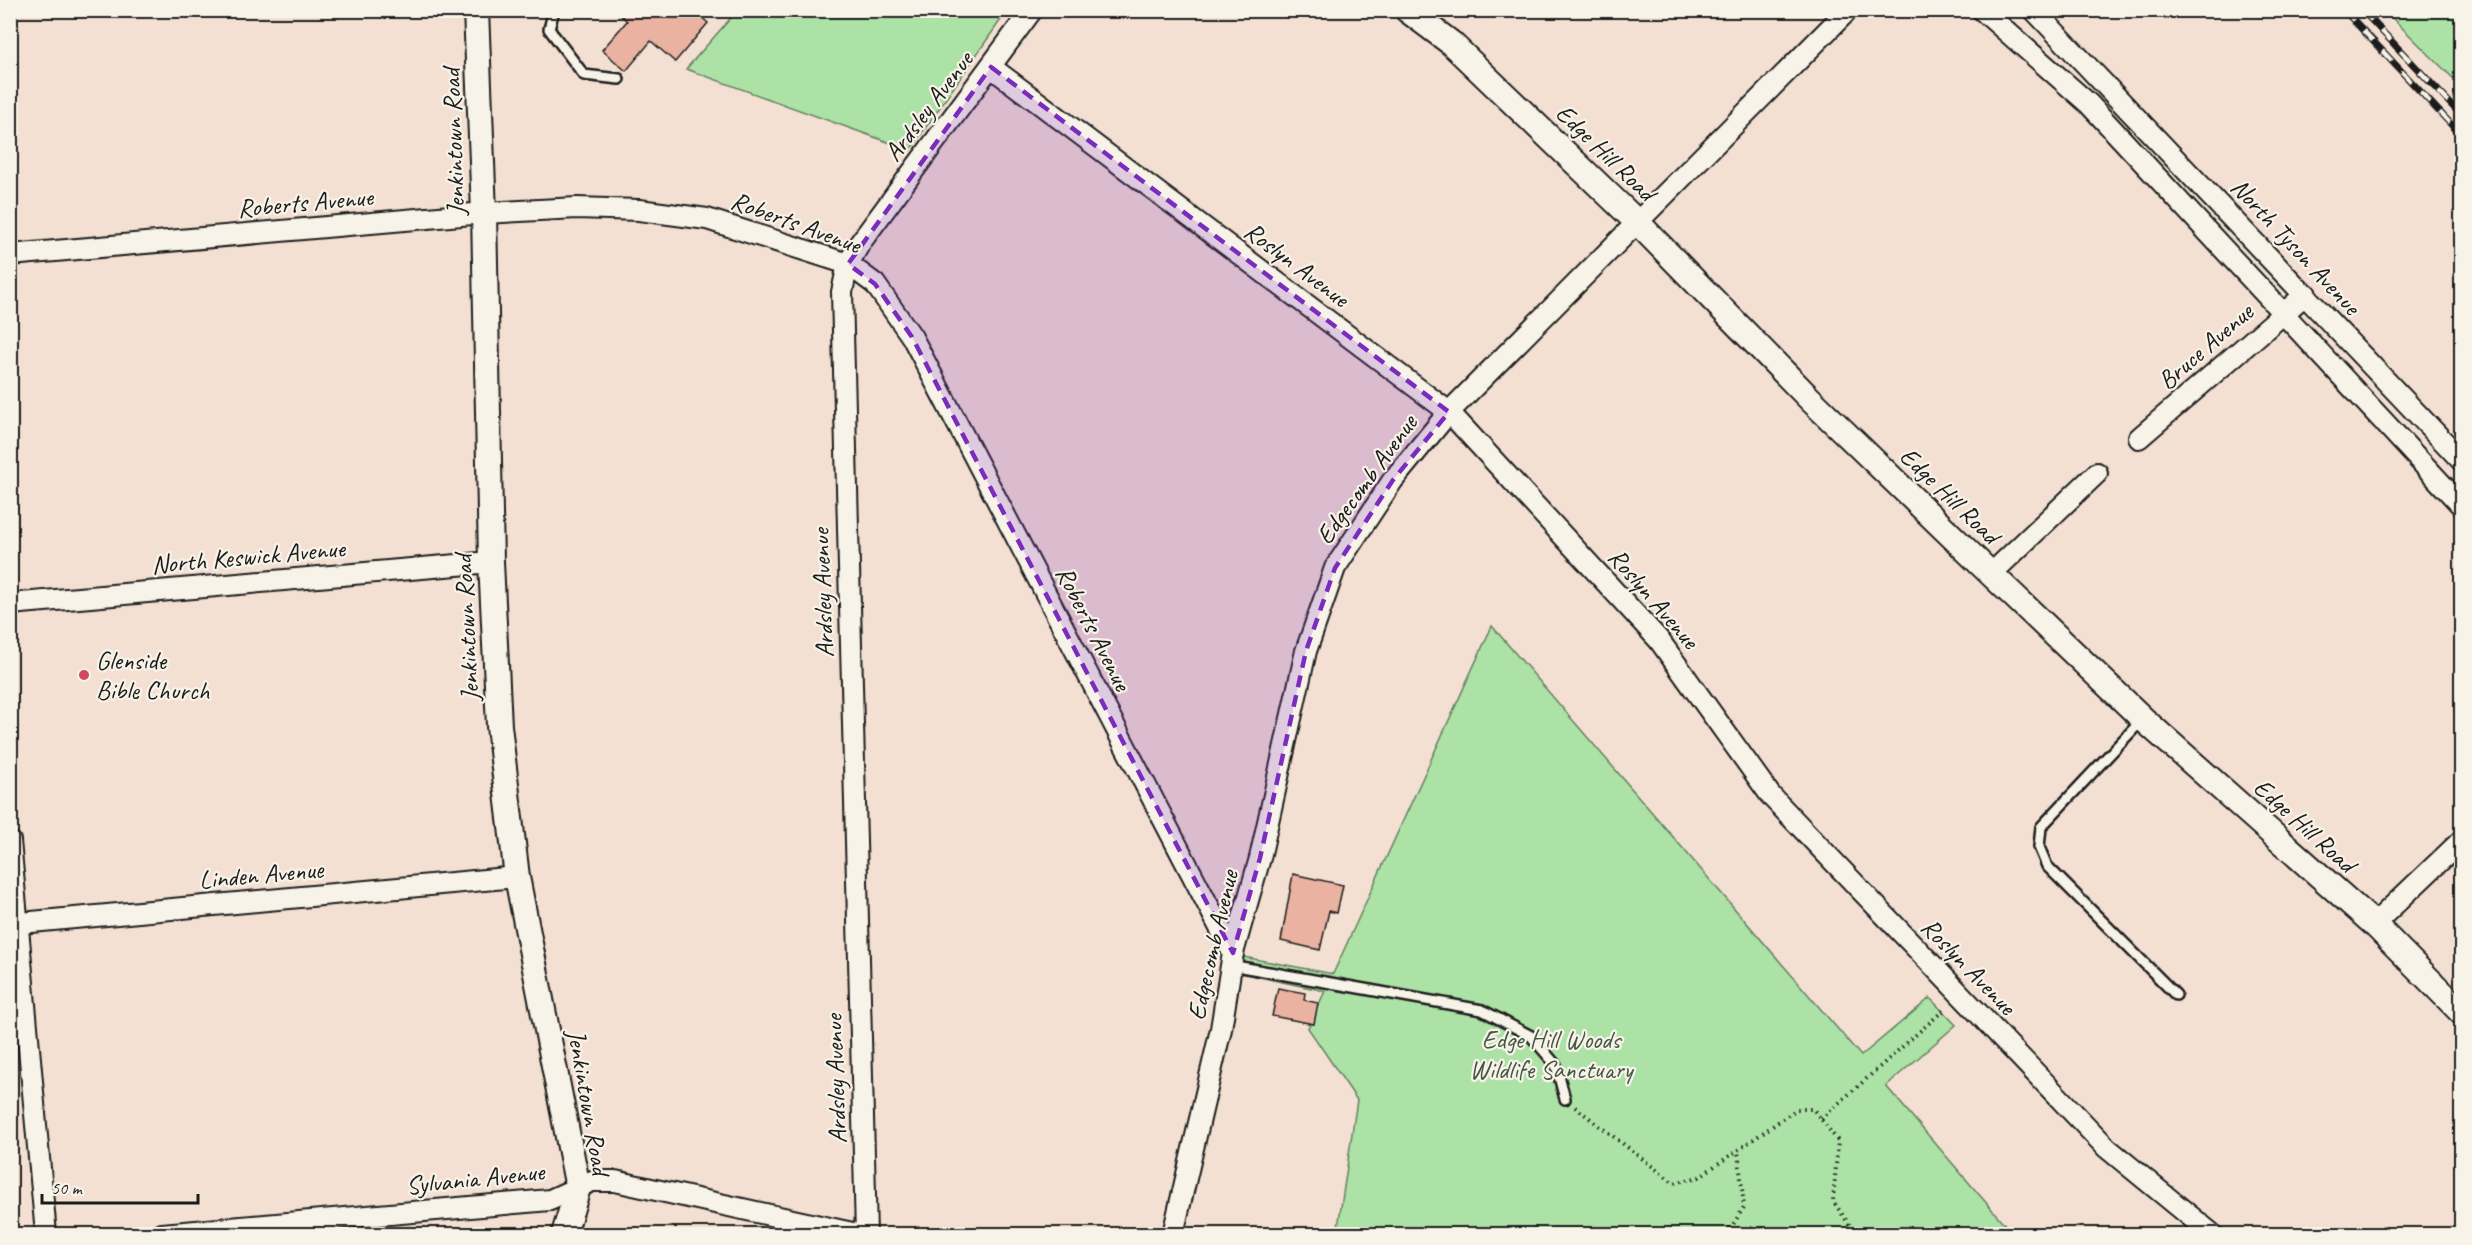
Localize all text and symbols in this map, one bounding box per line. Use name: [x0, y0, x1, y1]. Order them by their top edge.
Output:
street label: Ardsley Avenue: [876, 43, 982, 168]
street label: Jenkintown Road: [434, 64, 473, 218]
street label: Edge Hill Road: [1549, 97, 1665, 211]
street label: North Tyson Avenue: [2224, 171, 2369, 324]
street label: Roberts Avenue: [236, 180, 376, 225]
street label: Roberts Avenue: [726, 184, 867, 262]
street label: Roslyn Avenue: [1238, 214, 1357, 315]
street label: Bruce Avenue: [2151, 295, 2261, 397]
street label: Edgecomb Avenue: [1308, 407, 1425, 551]
street label: Edge Hill Road: [1893, 440, 2009, 554]
street label: Ardsley Avenue: [804, 525, 841, 658]
street label: North Keswick Avenue: [150, 531, 348, 581]
street label: Roslyn Avenue: [1601, 541, 1707, 657]
street label: Jenkintown Road: [446, 550, 487, 704]
street label: Roberts Avenue: [1048, 560, 1140, 698]
place label: Glenside Bible Church: [96, 644, 211, 707]
marker: Glenside Bible Church: [77, 668, 91, 682]
street label: Edge Hill Road: [2247, 771, 2365, 882]
street label: Linden Avenue: [198, 853, 326, 896]
street label: Edgecomb Avenue: [1179, 866, 1246, 1023]
street label: Roslyn Avenue: [1914, 911, 2024, 1023]
street label: Ardsley Avenue: [817, 1011, 854, 1144]
park label: Edge Hill Woods Wildlife Sanctuary: [1470, 1023, 1635, 1086]
street label: Jenkintown Road: [559, 1025, 618, 1181]
street label: Sylvania Avenue: [404, 1155, 547, 1202]
scale bar: [42, 1167, 198, 1205]
text: 50 m: [51, 1177, 84, 1199]

